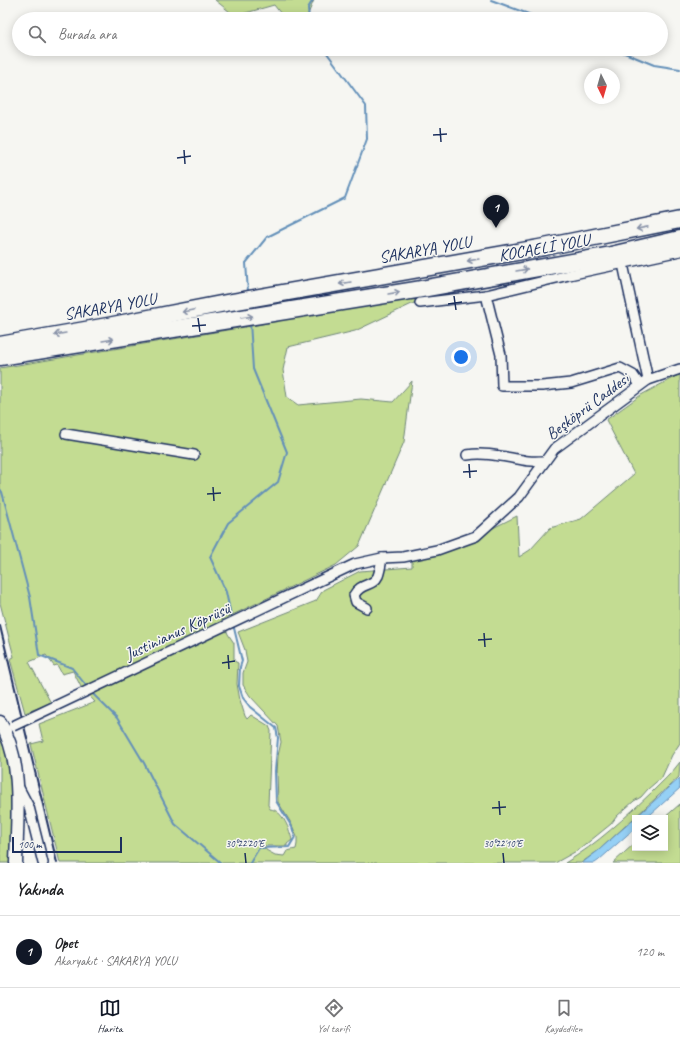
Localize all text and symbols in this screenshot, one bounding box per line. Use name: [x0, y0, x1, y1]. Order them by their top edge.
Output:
search box: [12, 12, 668, 56]
icon: search: [26, 23, 48, 45]
text: Burada ara: [58, 25, 116, 44]
north arrow: [584, 68, 620, 104]
pin: 1: [483, 195, 509, 228]
one-way arrow: [636, 224, 649, 232]
street label: KOCAELİ YOLU: [497, 229, 594, 266]
street label: SAKARYA YOLU: [377, 231, 475, 268]
one-way arrow: [467, 256, 480, 264]
one-way arrow: [515, 266, 528, 274]
one-way arrow: [339, 279, 352, 287]
street label: SAKARYA YOLU: [62, 288, 160, 325]
one-way arrow: [387, 289, 400, 297]
one-way arrow: [182, 307, 195, 315]
one-way arrow: [240, 313, 253, 321]
one-way arrow: [54, 331, 67, 339]
one-way arrow: [101, 336, 114, 344]
your location: [451, 347, 471, 367]
street label: Beşköprü Caddesi: [542, 367, 635, 444]
street label: Justinianus Köprüsü: [121, 597, 235, 665]
map controls: [632, 815, 668, 851]
button: layers: [632, 815, 668, 851]
scale bar: [12, 835, 122, 854]
text: 100 m: [18, 837, 42, 851]
text: 30°22'20"E: [226, 837, 266, 850]
text: 30°22'10"E: [484, 837, 524, 850]
text: Yakında: [16, 879, 63, 900]
text: Opet: [54, 934, 77, 953]
text: 1: [26, 944, 32, 960]
text: 120 m: [636, 944, 664, 960]
text: Akaryakıt · SAKARYA YOLU: [54, 953, 177, 969]
tab: Harita: [97, 997, 123, 1035]
tab: Yol tarifi: [317, 997, 350, 1035]
tab: Kaydedilen: [545, 997, 583, 1035]

